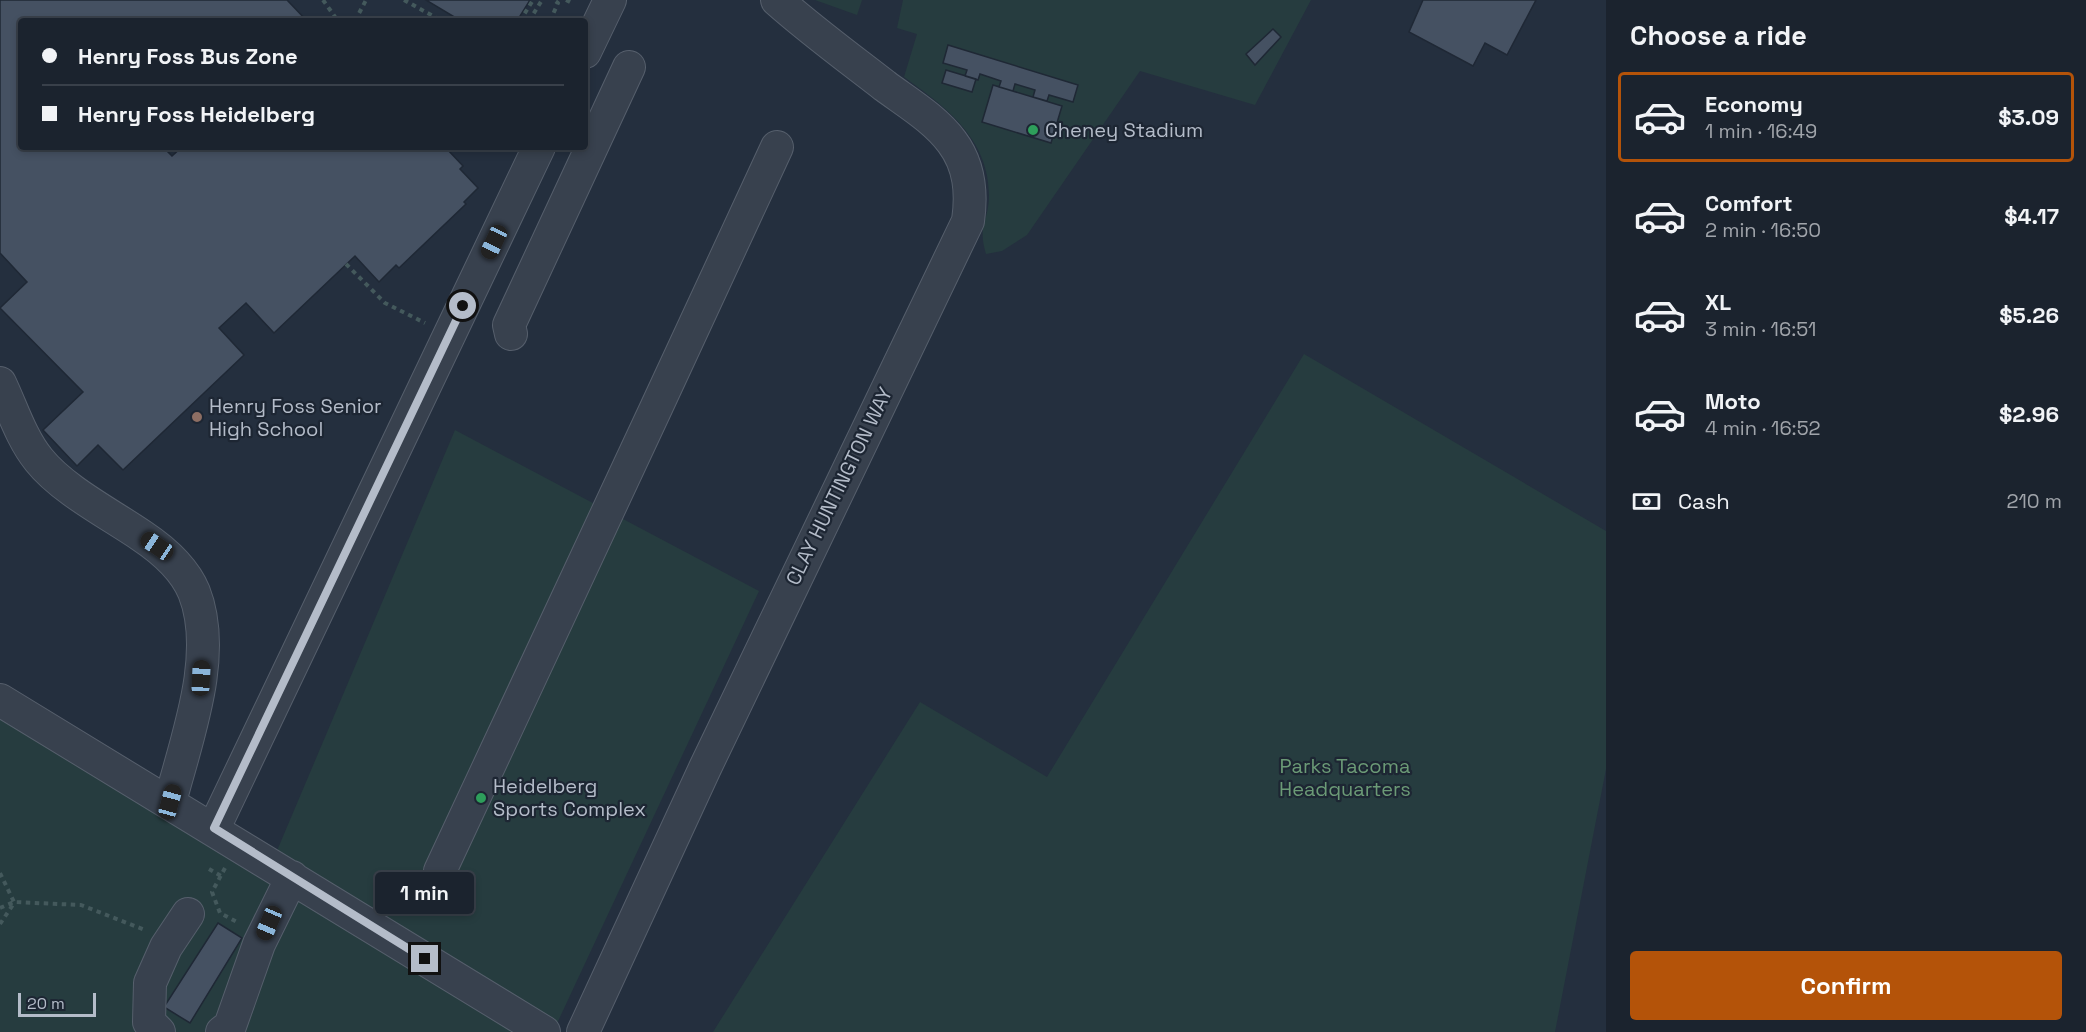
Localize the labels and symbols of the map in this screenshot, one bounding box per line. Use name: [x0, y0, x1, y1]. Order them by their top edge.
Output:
place label: Cheney Stadium: [1045, 117, 1203, 143]
marker: Cheney Stadium: [1026, 123, 1040, 137]
car: [478, 222, 510, 262]
route start: [449, 292, 476, 319]
street label: CLAY HUNTINGTON WAY: [780, 383, 898, 589]
place label: Henry Foss Senior High School: [209, 393, 382, 442]
marker: Henry Foss Senior High School: [190, 410, 204, 424]
car: [137, 528, 177, 564]
car: [191, 660, 211, 696]
park label: Parks Tacoma Headquarters: [1279, 753, 1411, 802]
place label: Heidelberg Sports Complex: [493, 773, 646, 822]
car: [157, 782, 183, 822]
marker: Heidelberg Sports Complex: [474, 791, 488, 805]
callout: 1 min: [376, 872, 474, 914]
car: [254, 903, 284, 943]
route end: [411, 945, 438, 972]
scale bar: [18, 990, 96, 1018]

